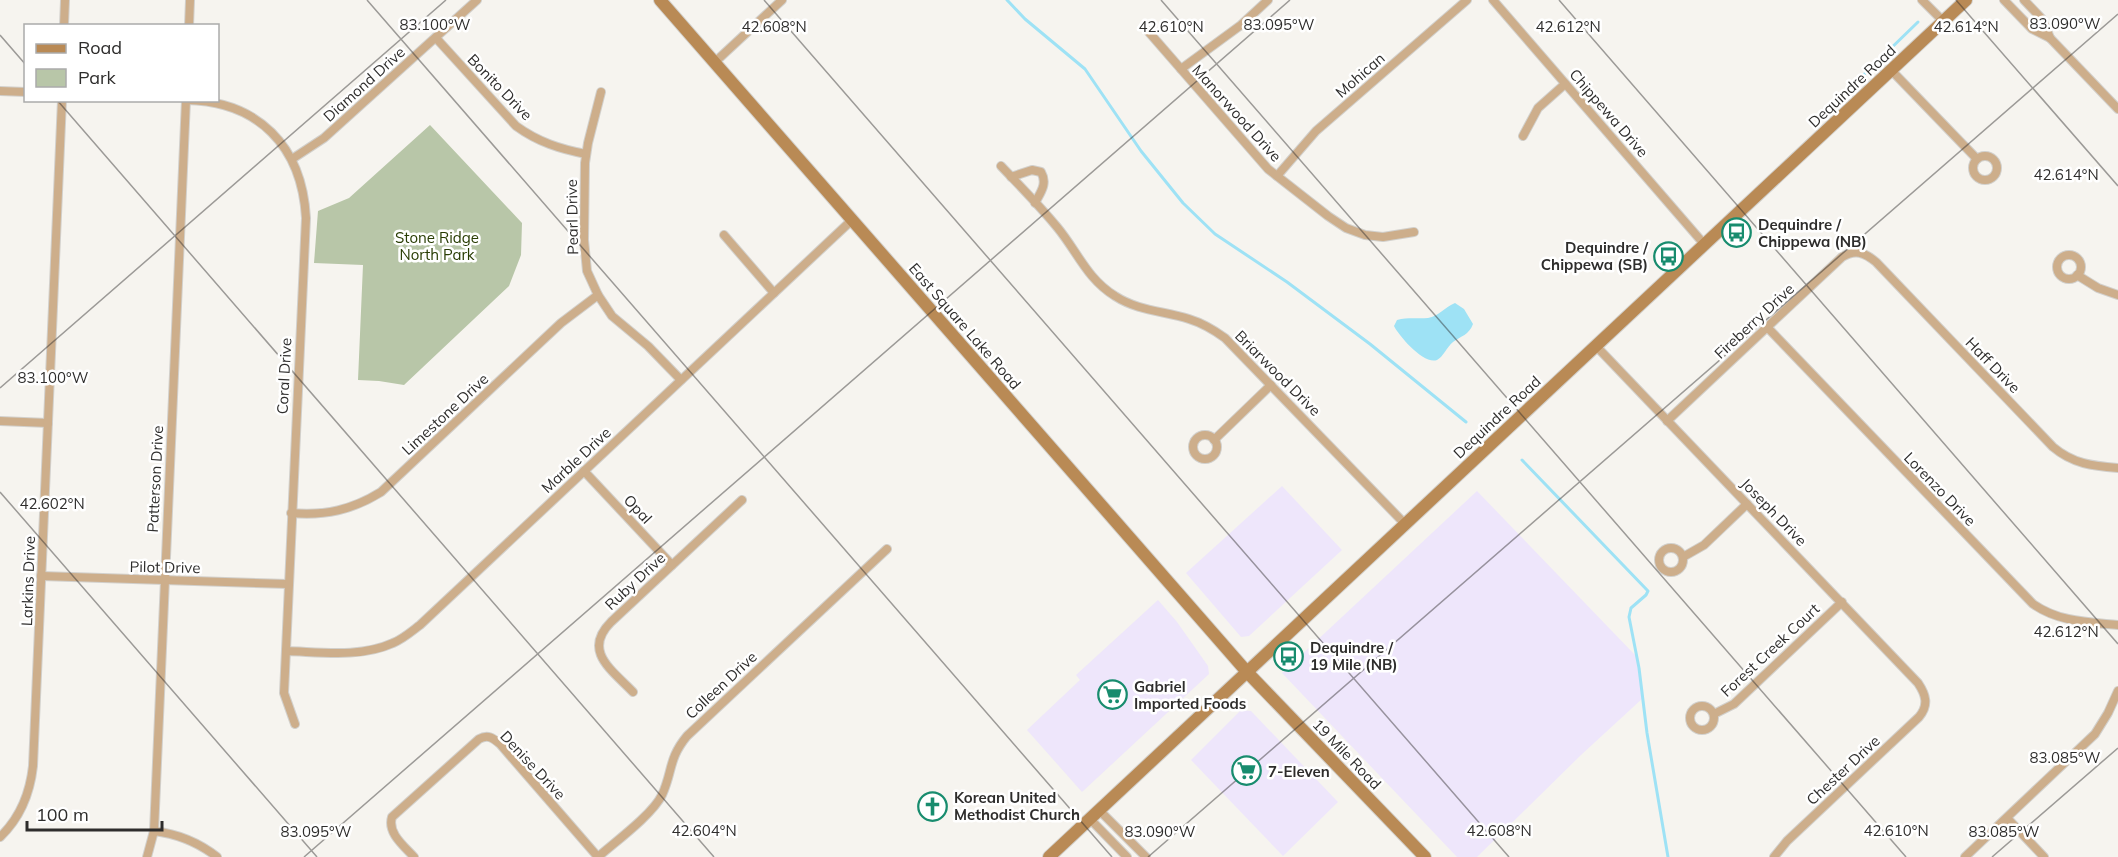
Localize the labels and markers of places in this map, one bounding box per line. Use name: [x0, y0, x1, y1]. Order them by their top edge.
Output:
place label: Dequindre / Chippewa (NB): [1758, 215, 1867, 251]
bus stop icon: Dequindre / Chippewa (NB): [1721, 217, 1753, 249]
place label: Dequindre / Chippewa (SB): [1541, 238, 1649, 274]
bus stop icon: Dequindre / Chippewa (SB): [1653, 240, 1685, 272]
place label: Dequindre / 19 Mile (NB): [1310, 638, 1398, 674]
bus stop icon: Dequindre / 19 Mile (NB): [1273, 640, 1305, 672]
place label: Gabriel Imported Foods: [1134, 677, 1246, 713]
supermarket icon: Gabriel Imported Foods: [1097, 679, 1129, 711]
supermarket icon: 7-Eleven: [1231, 755, 1263, 787]
place label: 7-Eleven: [1268, 762, 1330, 781]
place label: Korean United Methodist Church: [954, 788, 1080, 824]
church icon: Korean United Methodist Church: [917, 790, 949, 822]

